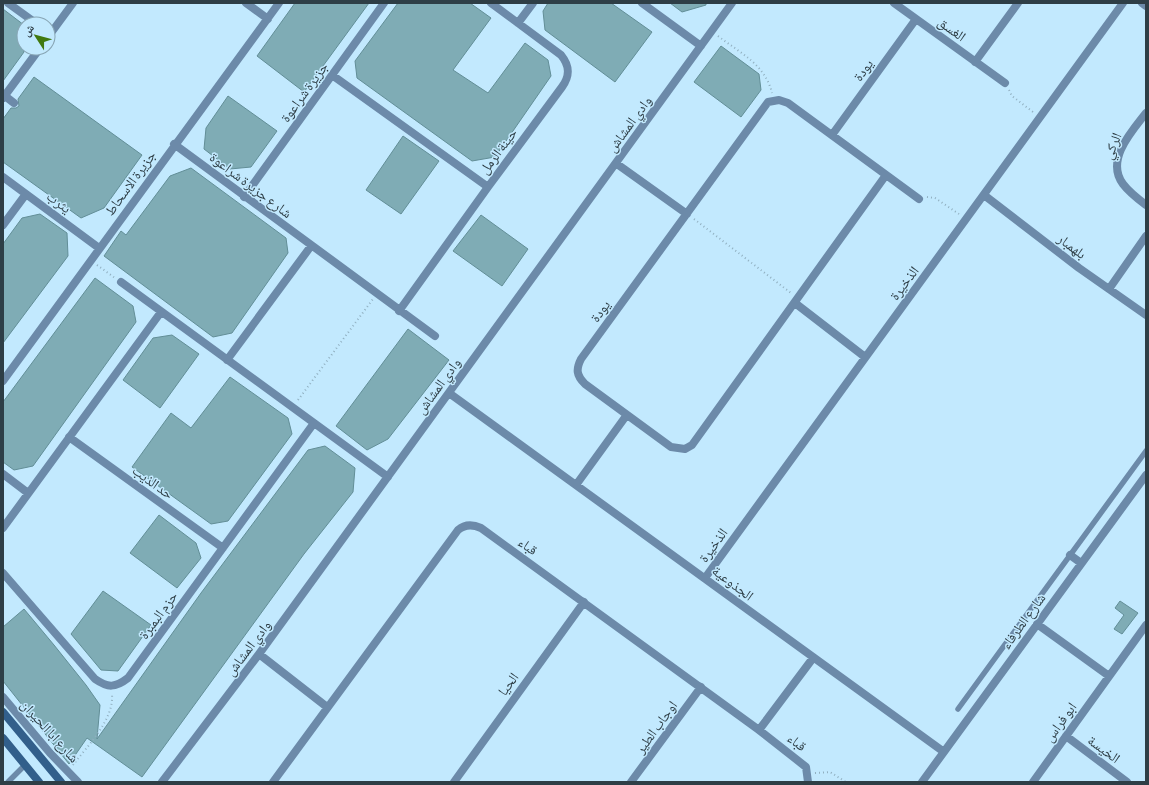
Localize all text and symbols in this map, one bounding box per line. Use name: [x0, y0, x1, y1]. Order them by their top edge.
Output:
street label: الغسق: [934, 14, 969, 46]
north arrow: [16, 16, 56, 56]
text: ش: [20, 22, 38, 40]
street label: يودة: [850, 56, 877, 85]
street label: جزيرة شراعوة: [277, 59, 332, 126]
street label: وادي المشاش: [603, 93, 658, 157]
street label: حينة الرمل: [476, 125, 521, 178]
street label: الركي: [1099, 130, 1128, 163]
street label: جزيرة الاسحاط: [101, 147, 160, 219]
street label: شارع جزيرة شراعوة: [206, 149, 295, 223]
street label: يثرب: [43, 188, 75, 217]
street label: بلهمبار: [1053, 230, 1089, 263]
street label: الذخيرة: [886, 263, 923, 304]
street label: يودة: [587, 297, 614, 326]
street label: وادي المشاش: [412, 355, 467, 419]
street label: حد الذيب: [129, 462, 177, 503]
street label: الذخيرة: [695, 525, 732, 566]
street label: قباء: [515, 534, 541, 559]
street label: الجذوعية: [709, 562, 757, 604]
street label: حزم البمبرة: [135, 588, 182, 643]
street label: شارع الطرفاء: [997, 590, 1050, 653]
street label: وادي المشاش: [222, 617, 277, 681]
street label: الحيا: [494, 670, 522, 699]
street label: شارع ابا الحيران: [16, 696, 82, 767]
street label: اوجاب الطير: [631, 698, 681, 758]
street label: ابو فراس: [1040, 699, 1080, 745]
street label: قباء: [784, 730, 810, 755]
street label: الخيسة: [1084, 732, 1123, 766]

